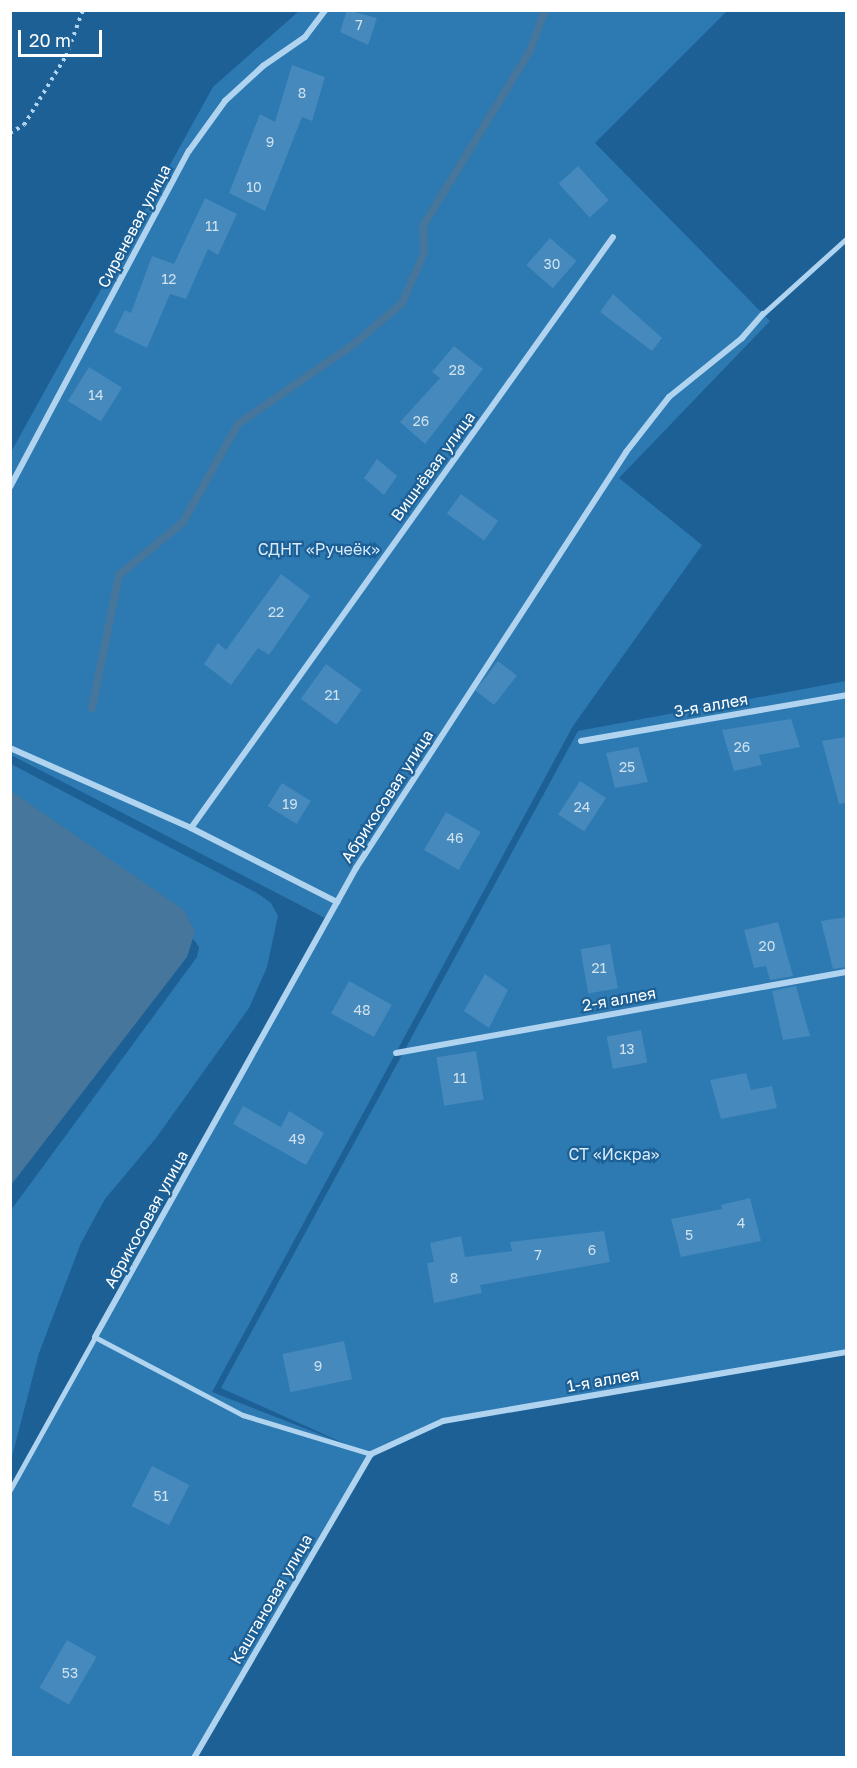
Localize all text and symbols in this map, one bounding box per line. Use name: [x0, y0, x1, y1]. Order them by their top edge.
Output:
house number: 7: [355, 17, 363, 33]
scale bar: [21, 18, 105, 56]
text: 20 m: [29, 29, 71, 51]
house number: 8: [298, 85, 306, 101]
house number: 9: [266, 134, 274, 150]
street label: Сиреневая улица: [93, 161, 175, 291]
house number: 10: [246, 179, 262, 195]
house number: 11: [205, 218, 219, 234]
house number: 30: [544, 256, 560, 272]
house number: 12: [162, 271, 176, 287]
house number: 28: [449, 362, 465, 378]
house number: 14: [88, 387, 104, 403]
street label: Вишнёвая улица: [387, 408, 479, 524]
house number: 26: [413, 413, 429, 429]
park label: СДНТ «Ручеёк»: [258, 539, 380, 559]
house number: 22: [268, 604, 284, 620]
house number: 21: [325, 687, 339, 703]
street label: 3-я аллея: [673, 689, 749, 721]
street label: Абрикосовая улица: [337, 726, 437, 866]
house number: 26: [734, 739, 750, 755]
house number: 25: [619, 759, 635, 775]
house number: 19: [282, 796, 298, 812]
house number: 24: [574, 799, 590, 815]
house number: 46: [446, 830, 464, 846]
house number: 20: [759, 938, 775, 954]
house number: 21: [592, 960, 606, 976]
street label: 2-я аллея: [581, 983, 657, 1015]
house number: 48: [353, 1002, 371, 1018]
house number: 13: [620, 1041, 634, 1057]
house number: 11: [453, 1070, 467, 1086]
house number: 49: [288, 1131, 306, 1147]
park label: СТ «Искра»: [568, 1144, 660, 1164]
street label: Абрикосовая улица: [100, 1147, 192, 1291]
house number: 4: [737, 1215, 745, 1231]
house number: 5: [685, 1227, 693, 1243]
house number: 6: [588, 1242, 596, 1258]
house number: 7: [534, 1247, 542, 1263]
house number: 8: [450, 1270, 458, 1286]
house number: 9: [314, 1358, 322, 1374]
street label: 1-я аллея: [565, 1364, 641, 1396]
house number: 51: [154, 1488, 168, 1504]
street label: Каштановая улица: [226, 1531, 316, 1667]
house number: 53: [62, 1665, 78, 1681]

